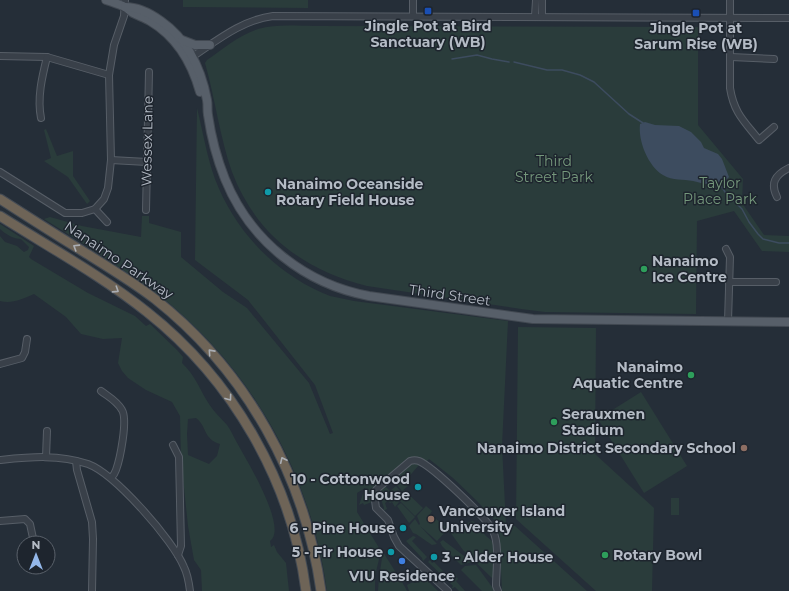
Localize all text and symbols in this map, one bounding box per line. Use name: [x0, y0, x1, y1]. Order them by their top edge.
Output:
marker: Jingle Pot at Bird Sanctuary (WB): [423, 6, 433, 16]
marker: Jingle Pot at Sarum Rise (WB): [691, 8, 701, 18]
place label: Jingle Pot at Bird Sanctuary (WB): [364, 17, 491, 51]
place label: Jingle Pot at Sarum Rise (WB): [634, 19, 758, 53]
street label: Wessex Lane: [137, 95, 157, 187]
park label: Third Street Park: [515, 152, 594, 186]
park label: Taylor Place Park: [683, 174, 758, 208]
place label: Nanaimo Oceanside Rotary Field House: [276, 175, 424, 209]
marker: Nanaimo Oceanside Rotary Field House: [263, 187, 273, 197]
street label: Nanaimo Parkway: [61, 217, 177, 303]
one-way arrow: [73, 244, 80, 252]
place label: Nanaimo Ice Centre: [652, 252, 727, 286]
marker: Nanaimo Ice Centre: [639, 264, 649, 274]
street label: Third Street: [408, 280, 492, 310]
one-way arrow: [112, 285, 119, 292]
one-way arrow: [209, 349, 216, 357]
place label: Nanaimo Aquatic Centre: [572, 358, 683, 392]
marker: Nanaimo Aquatic Centre: [686, 370, 696, 380]
one-way arrow: [225, 394, 232, 401]
place label: Serauxmen Stadium: [562, 405, 645, 439]
marker: Serauxmen Stadium: [549, 417, 559, 427]
place label: Nanaimo District Secondary School: [477, 439, 736, 457]
marker: Nanaimo District Secondary School: [739, 443, 749, 453]
one-way arrow: [280, 457, 288, 464]
place label: 10 - Cottonwood House: [291, 470, 410, 504]
marker: 10 - Cottonwood House: [413, 482, 423, 492]
place label: Vancouver Island University: [438, 502, 565, 536]
marker: Vancouver Island University: [426, 514, 436, 524]
place label: 6 - Pine House: [289, 519, 395, 537]
marker: 6 - Pine House: [398, 523, 408, 533]
north arrow: [16, 535, 56, 575]
text: N: [32, 538, 40, 552]
place label: 5 - Fir House: [292, 543, 383, 561]
place label: Rotary Bowl: [613, 546, 702, 564]
marker: 5 - Fir House: [386, 547, 396, 557]
place label: 3 - Alder House: [441, 548, 554, 566]
marker: Rotary Bowl: [600, 550, 610, 560]
marker: 3 - Alder House: [429, 552, 439, 562]
marker: VIU Residence: [397, 556, 407, 566]
place label: VIU Residence: [348, 567, 455, 585]

